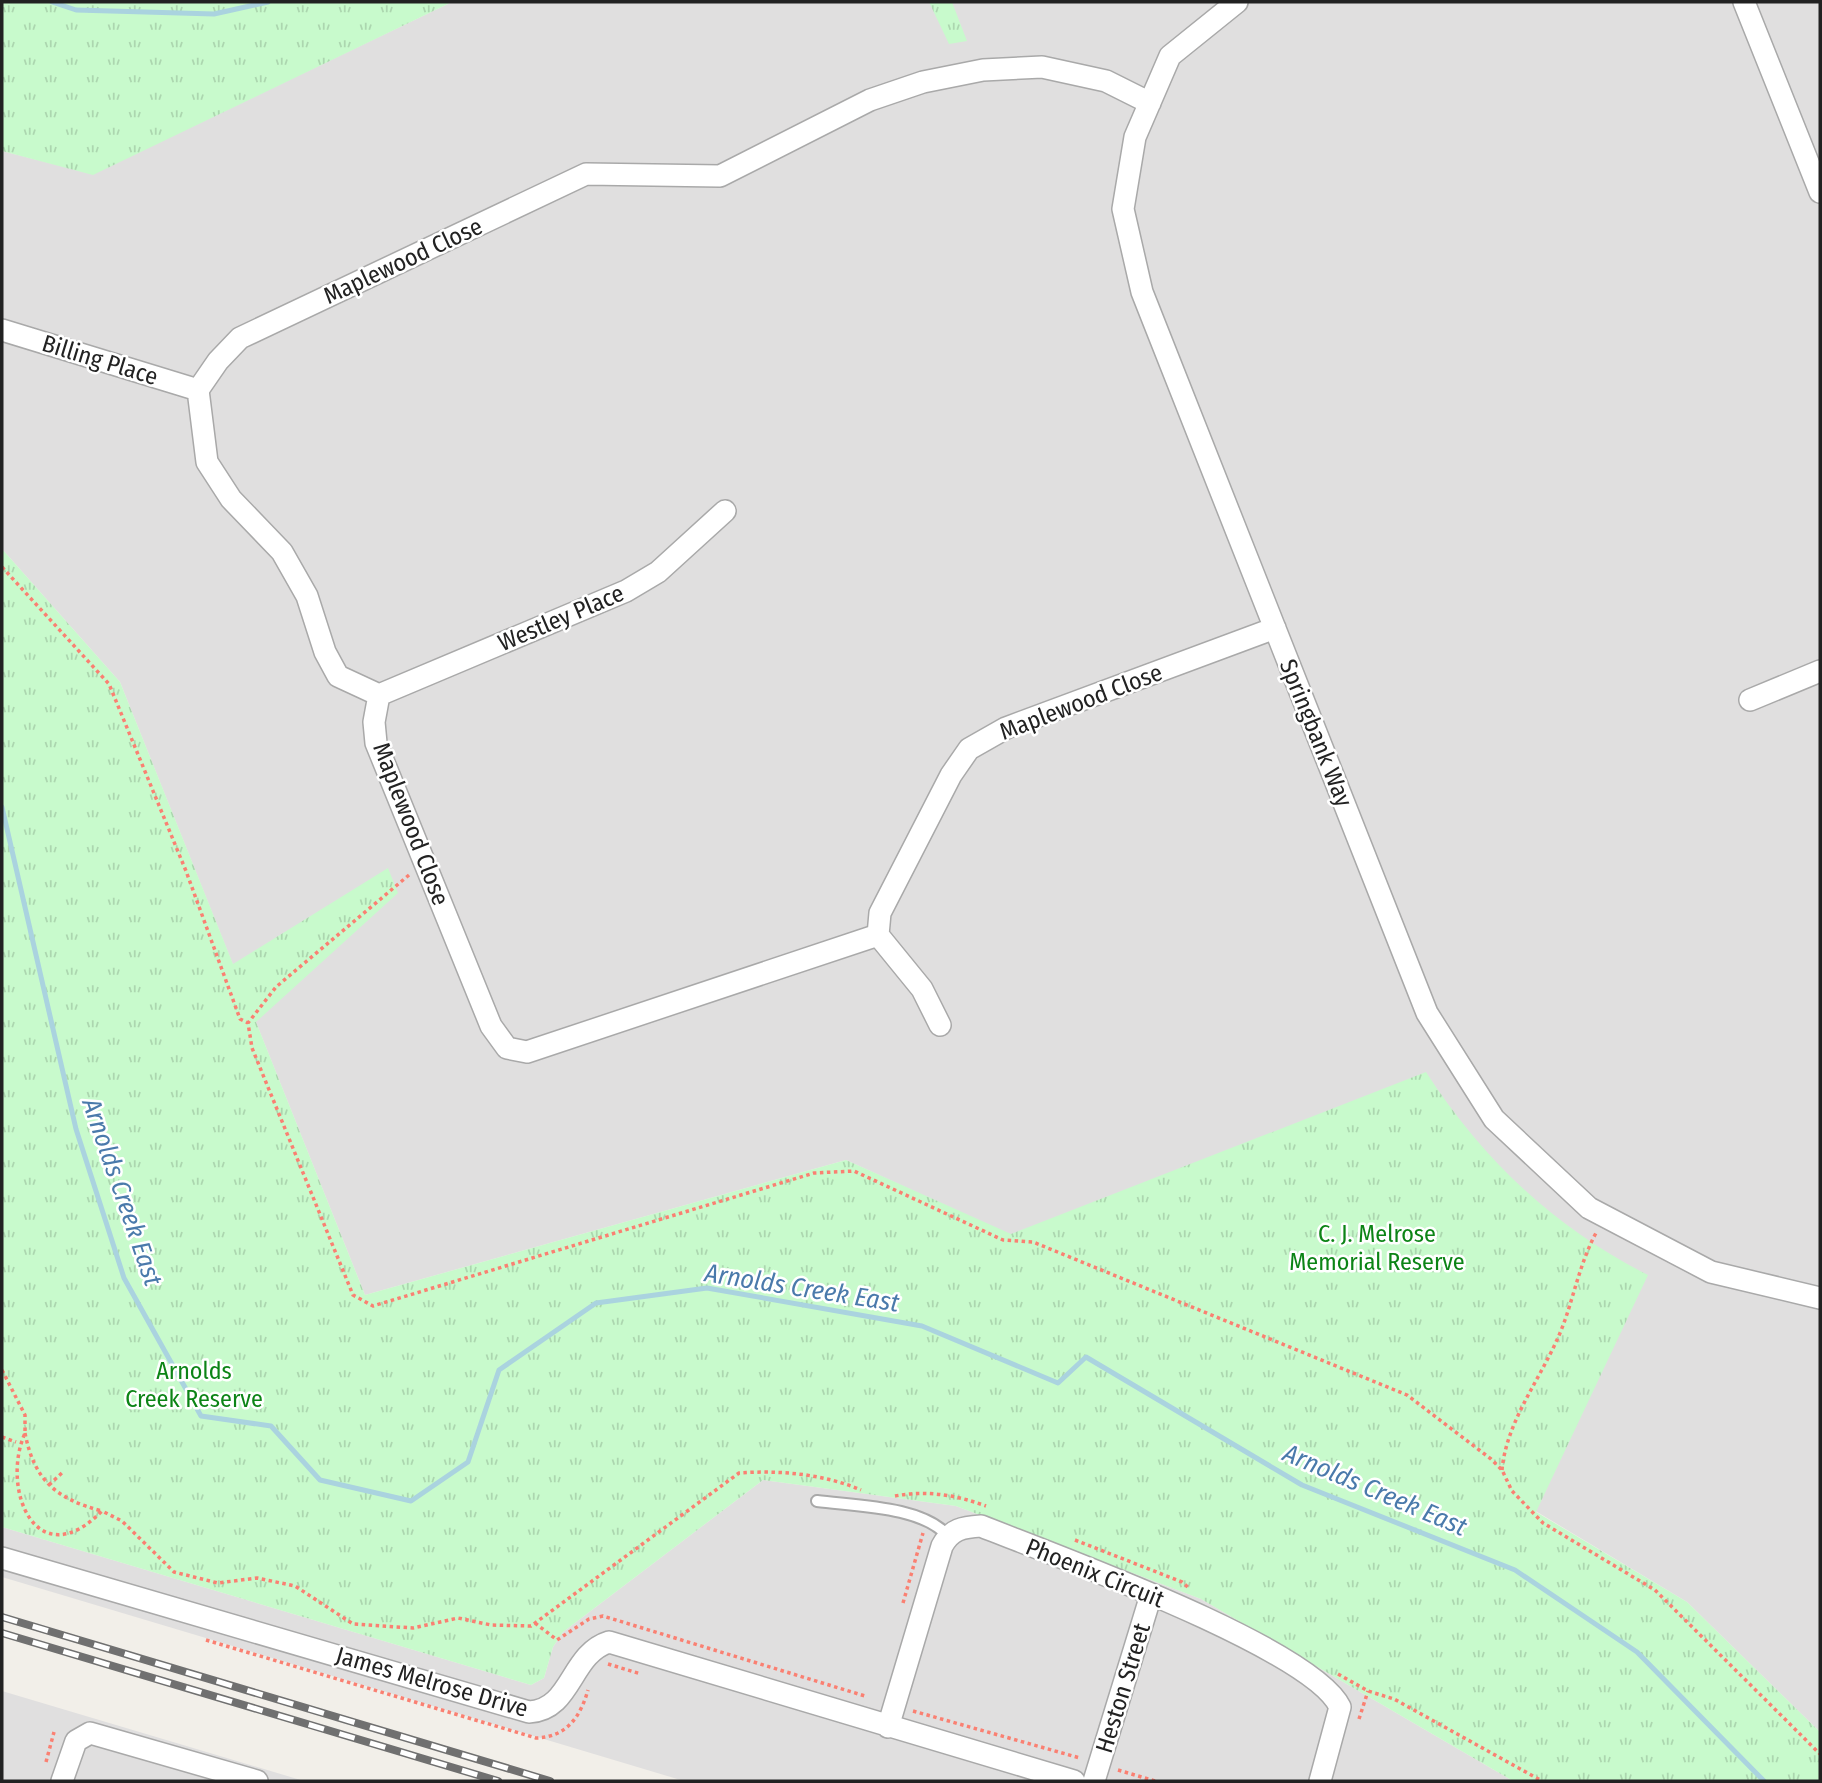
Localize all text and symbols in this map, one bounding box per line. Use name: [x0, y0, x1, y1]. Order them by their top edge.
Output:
street label: Maplewood Close: [319, 212, 487, 310]
street label: Billing Place: [39, 329, 161, 391]
street label: Westley Place: [494, 579, 628, 657]
street label: Springbank Way: [1274, 655, 1358, 811]
street label: Maplewood Close: [996, 658, 1166, 746]
street label: Maplewood Close: [367, 739, 455, 909]
water label: Arnolds Creek East: [75, 1093, 169, 1290]
park label: C. J. Melrose Memorial Reserve: [1289, 1220, 1465, 1276]
water label: Arnolds Creek East: [702, 1257, 902, 1319]
park label: Arnolds Creek Reserve: [125, 1357, 263, 1413]
water label: Arnolds Creek East: [1278, 1437, 1472, 1543]
street label: Phoenix Circuit: [1022, 1533, 1168, 1613]
street label: Heston Street: [1090, 1620, 1156, 1756]
street label: James Melrose Drive: [333, 1641, 531, 1723]

